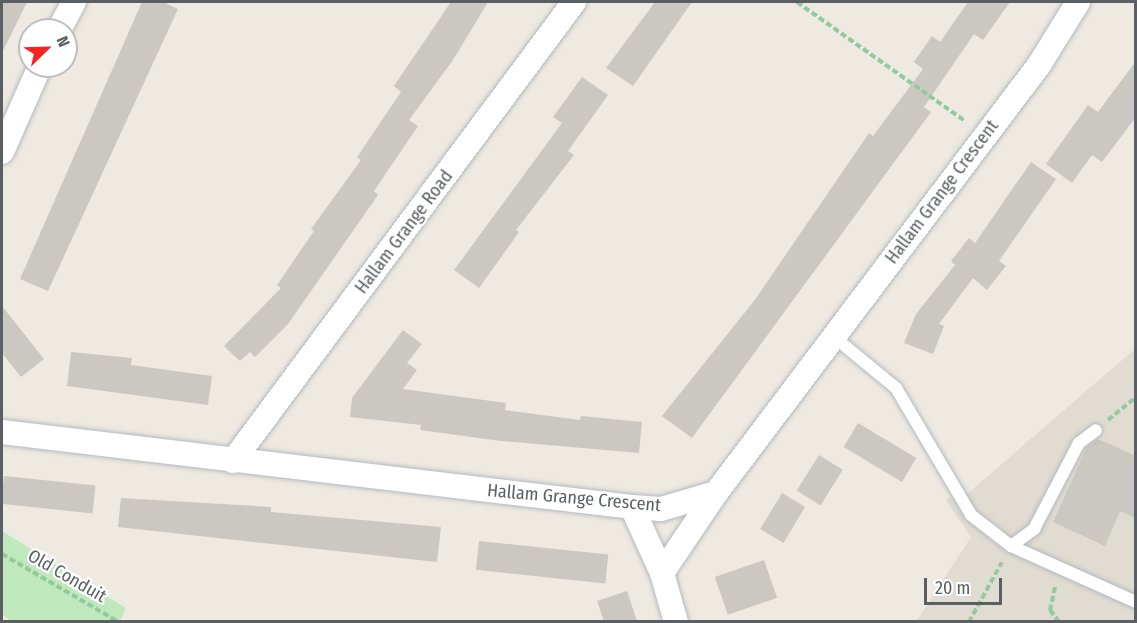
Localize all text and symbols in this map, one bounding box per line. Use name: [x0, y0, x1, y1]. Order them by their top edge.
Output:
north arrow: [18, 18, 78, 78]
text: N: [53, 33, 74, 50]
street label: Hallam Grange Crescent: [881, 116, 1003, 268]
street label: Hallam Grange Road: [351, 166, 457, 298]
street label: Hallam Grange Crescent: [486, 480, 662, 516]
street label: Old Conduit: [24, 545, 110, 607]
scale bar: [927, 566, 1005, 604]
text: 20 m: [935, 577, 970, 599]

